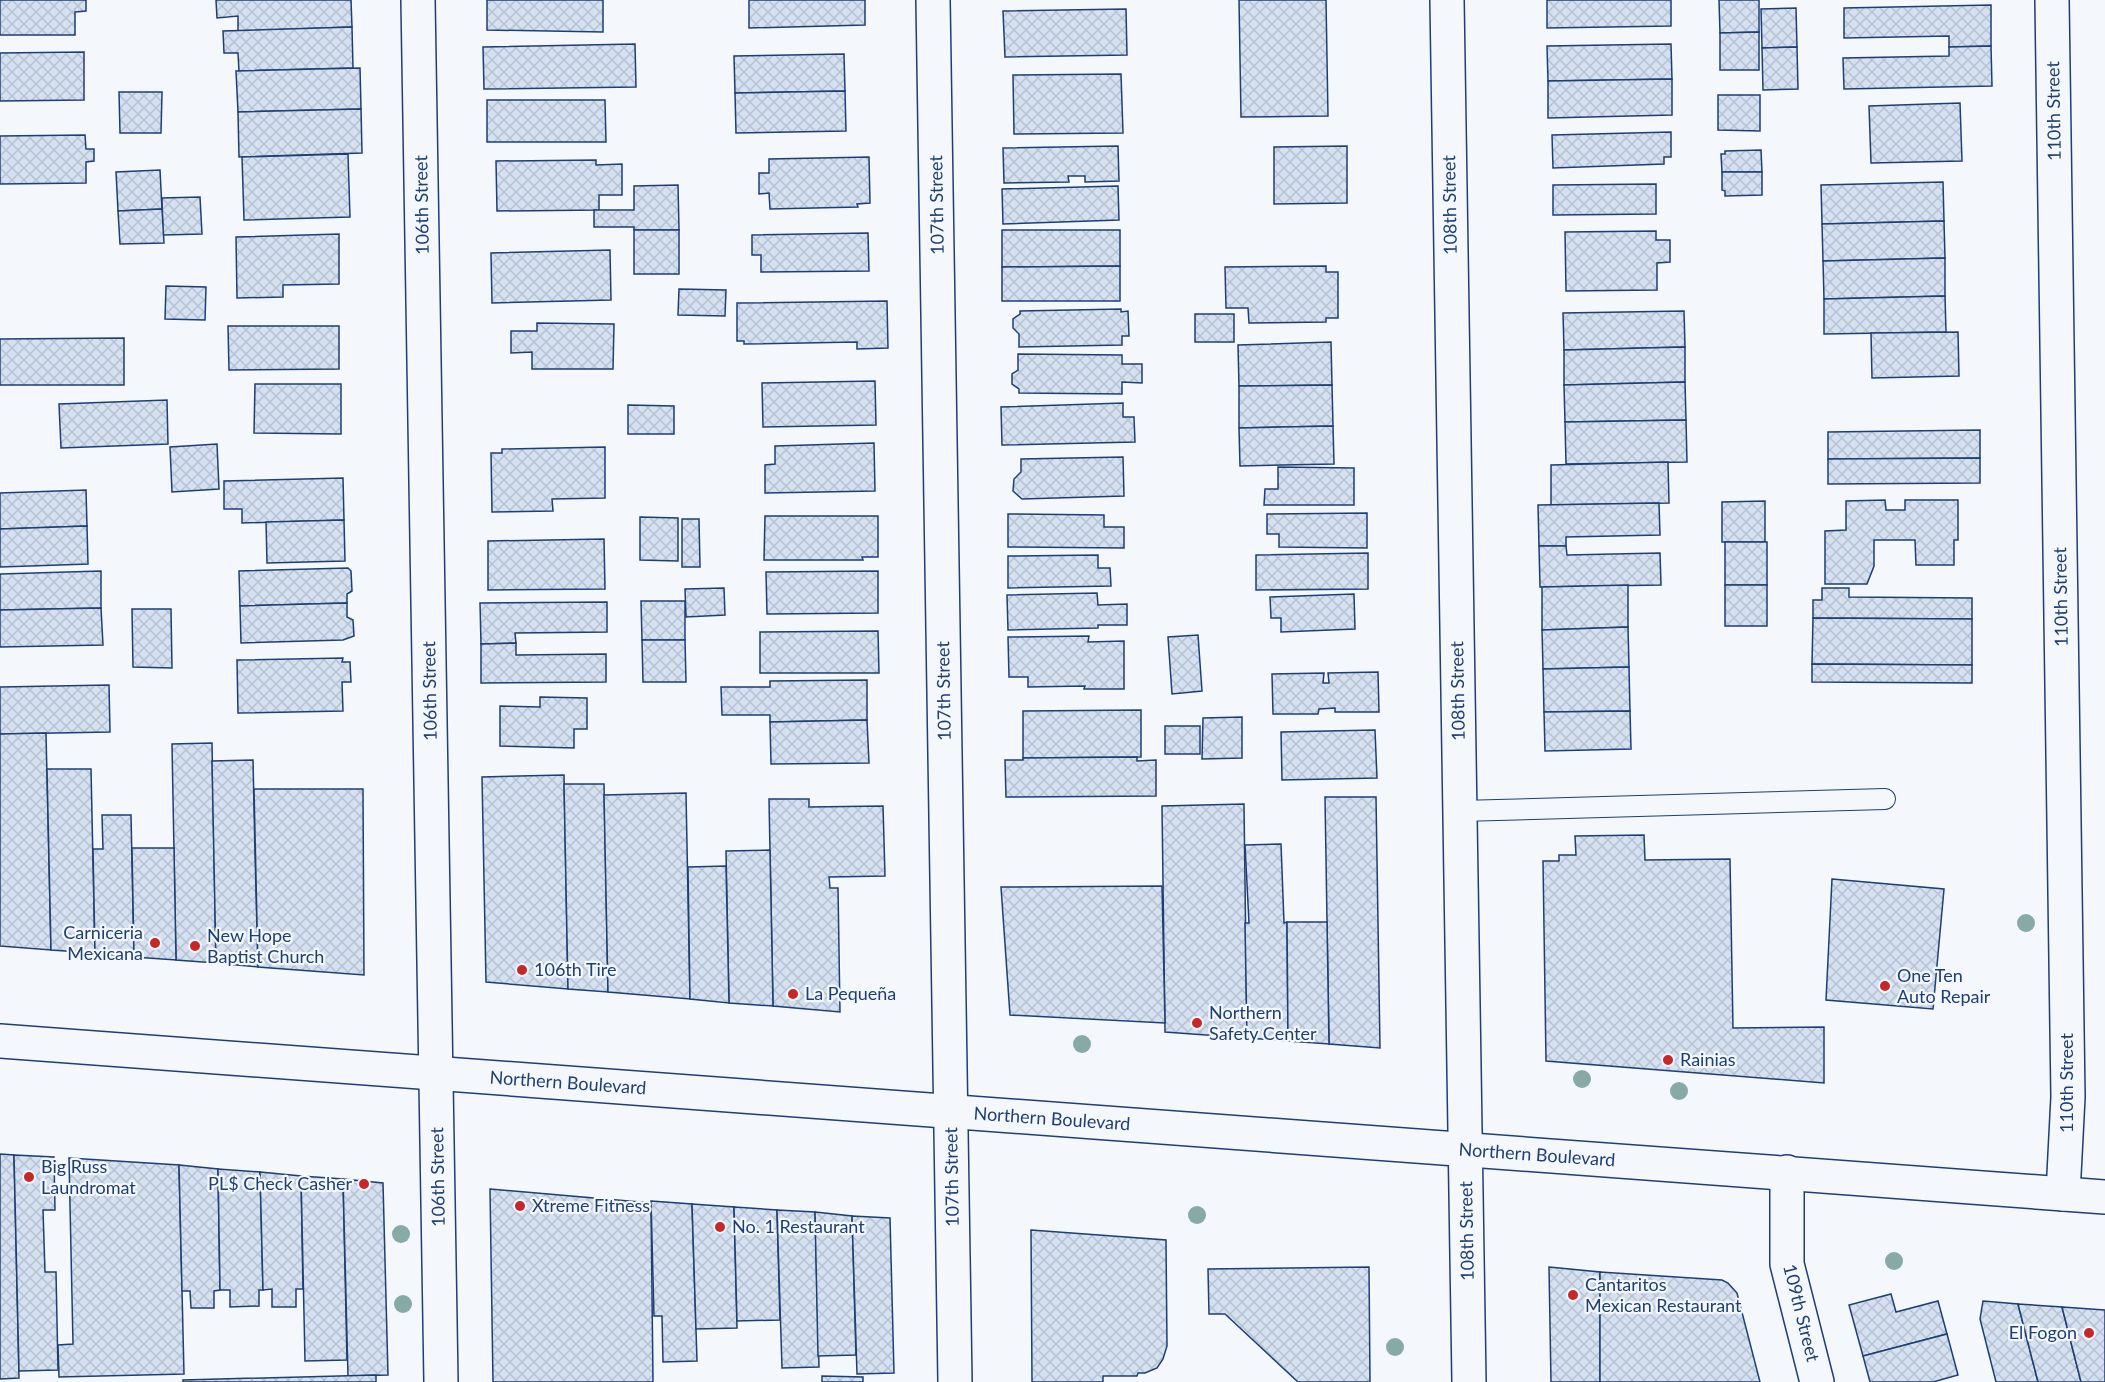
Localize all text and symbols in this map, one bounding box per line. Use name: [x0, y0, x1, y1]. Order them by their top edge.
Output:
street label: 110th Street: [2041, 60, 2065, 161]
street label: 106th Street: [409, 154, 433, 255]
street label: 107th Street: [924, 154, 948, 255]
street label: 108th Street: [1437, 154, 1461, 255]
street label: 110th Street: [2048, 546, 2072, 647]
street label: 106th Street: [417, 640, 441, 741]
street label: 107th Street: [931, 640, 955, 741]
street label: 108th Street: [1445, 640, 1469, 741]
place label: Carniceria Mexicana: [63, 921, 143, 964]
place label: New Hope Baptist Church: [207, 924, 324, 967]
marker: Carniceria Mexicana: [148, 936, 162, 950]
marker: New Hope Baptist Church: [188, 939, 202, 953]
place label: 106th Tire: [534, 958, 616, 980]
marker: 106th Tire: [515, 963, 529, 977]
place label: One Ten Auto Repair: [1897, 964, 1991, 1007]
marker: One Ten Auto Repair: [1878, 979, 1892, 993]
place label: La Pequeña: [805, 982, 896, 1004]
marker: La Pequeña: [786, 987, 800, 1001]
place label: Northern Safety Center: [1209, 1001, 1317, 1044]
marker: Northern Safety Center: [1190, 1016, 1204, 1030]
street label: 110th Street: [2055, 1033, 2077, 1133]
place label: Rainias: [1680, 1048, 1736, 1070]
marker: Rainias: [1661, 1053, 1675, 1067]
street label: Northern Boulevard: [489, 1066, 647, 1098]
street label: Northern Boulevard: [973, 1102, 1131, 1134]
street label: 106th Street: [425, 1126, 449, 1227]
street label: 107th Street: [939, 1126, 963, 1227]
street label: Northern Boulevard: [1458, 1138, 1616, 1170]
place label: Big Russ Laundromat: [41, 1155, 136, 1198]
marker: Big Russ Laundromat: [22, 1170, 36, 1184]
place label: PL$ Check Casher: [208, 1172, 352, 1194]
marker: PL$ Check Casher: [357, 1177, 371, 1191]
street label: 108th Street: [1454, 1180, 1478, 1281]
place label: Xtreme Fitness: [532, 1194, 650, 1216]
marker: Xtreme Fitness: [513, 1199, 527, 1213]
place label: No. 1 Restaurant: [732, 1215, 865, 1237]
marker: No. 1 Restaurant: [713, 1220, 727, 1234]
street label: 109th Street: [1779, 1262, 1825, 1364]
place label: Cantaritos Mexican Restaurant: [1585, 1273, 1742, 1316]
marker: Cantaritos Mexican Restaurant: [1566, 1288, 1580, 1302]
place label: El Fogon: [2009, 1321, 2077, 1343]
marker: El Fogon: [2082, 1326, 2096, 1340]

